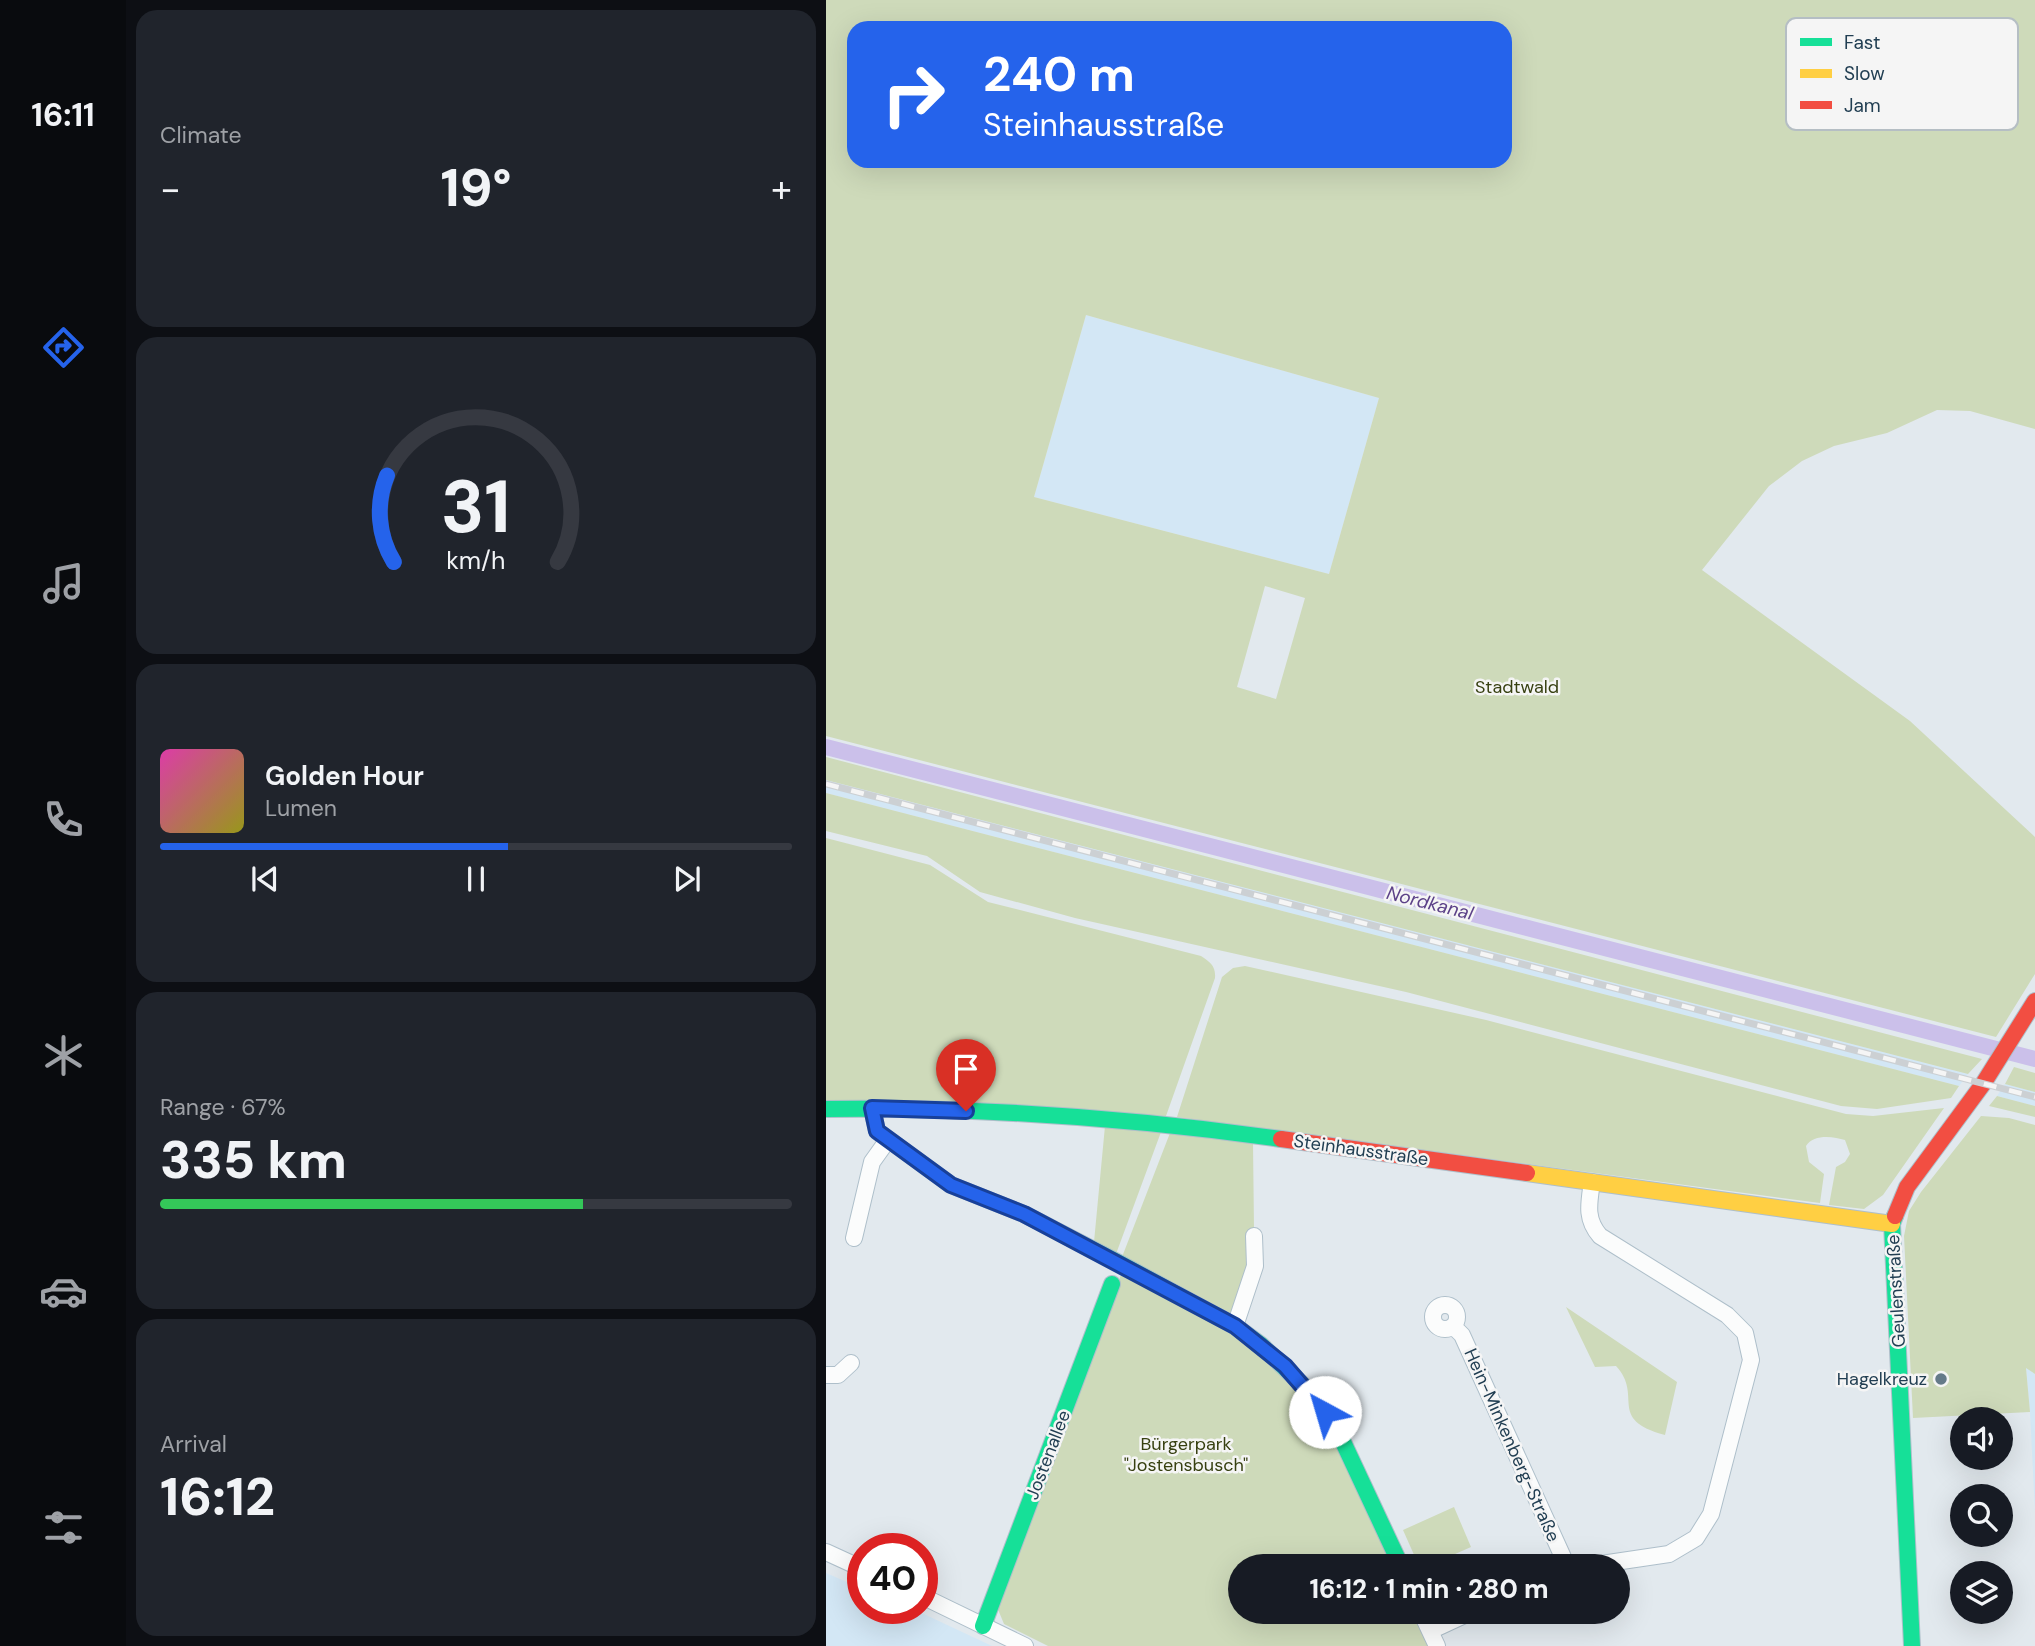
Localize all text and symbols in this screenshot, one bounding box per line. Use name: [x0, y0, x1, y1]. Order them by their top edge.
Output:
legend: [1786, 18, 2018, 130]
text: Fast: [1844, 30, 1880, 55]
text: 240 m: [983, 42, 1135, 106]
icon: right: [868, 49, 959, 140]
text: Slow: [1844, 61, 1885, 86]
text: Jam: [1844, 93, 1881, 118]
text: 16:11: [31, 94, 95, 136]
text: Steinhausstraße: [983, 104, 1224, 146]
text: Climate: [160, 120, 242, 150]
text: 19°: [440, 154, 512, 222]
text: −: [160, 164, 181, 214]
text: +: [771, 164, 792, 214]
icon: directions: [39, 323, 88, 372]
text: 31: [441, 460, 511, 555]
text: km/h: [446, 544, 506, 577]
icon: music: [39, 559, 88, 608]
park label: Stadtwald: [1475, 675, 1559, 699]
text: Golden Hour: [265, 759, 424, 793]
text: Lumen: [265, 793, 337, 823]
icon: phone: [39, 795, 88, 844]
icon: previous: [246, 860, 284, 898]
icon: pause: [457, 860, 495, 898]
icon: next: [668, 860, 706, 898]
water label: Nordkanal: [1384, 880, 1477, 926]
icon: climate: [39, 1031, 88, 1080]
pin: [936, 1039, 996, 1111]
icon: arrive: [947, 1050, 985, 1088]
text: Range · 67%: [160, 1092, 286, 1122]
text: 335 km: [160, 1126, 347, 1194]
street label: Steinhausstraße: [1292, 1129, 1430, 1171]
street label: Geulenstraße: [1881, 1234, 1911, 1348]
icon: car: [39, 1267, 88, 1316]
street label: Hein-Minkenberg-Straße: [1458, 1345, 1566, 1545]
place label: Hagelkreuz: [1837, 1367, 1927, 1391]
marker: Hagelkreuz: [1933, 1371, 1949, 1387]
position arrow: [1288, 1375, 1362, 1449]
street label: Jostenallee: [1020, 1407, 1076, 1503]
map controls: [1950, 1407, 2013, 1624]
button: sound: [1950, 1407, 2013, 1470]
text: Arrival: [160, 1429, 227, 1459]
park label: Bürgerpark "Jostensbusch": [1124, 1432, 1248, 1477]
text: 16:12: [160, 1463, 275, 1531]
button: search: [1950, 1484, 2013, 1547]
icon: filters: [39, 1503, 88, 1552]
speed limit sign: 40: [847, 1533, 938, 1624]
button: layers: [1950, 1561, 2013, 1624]
text: 16:12 · 1 min · 280 m: [1310, 1572, 1548, 1606]

